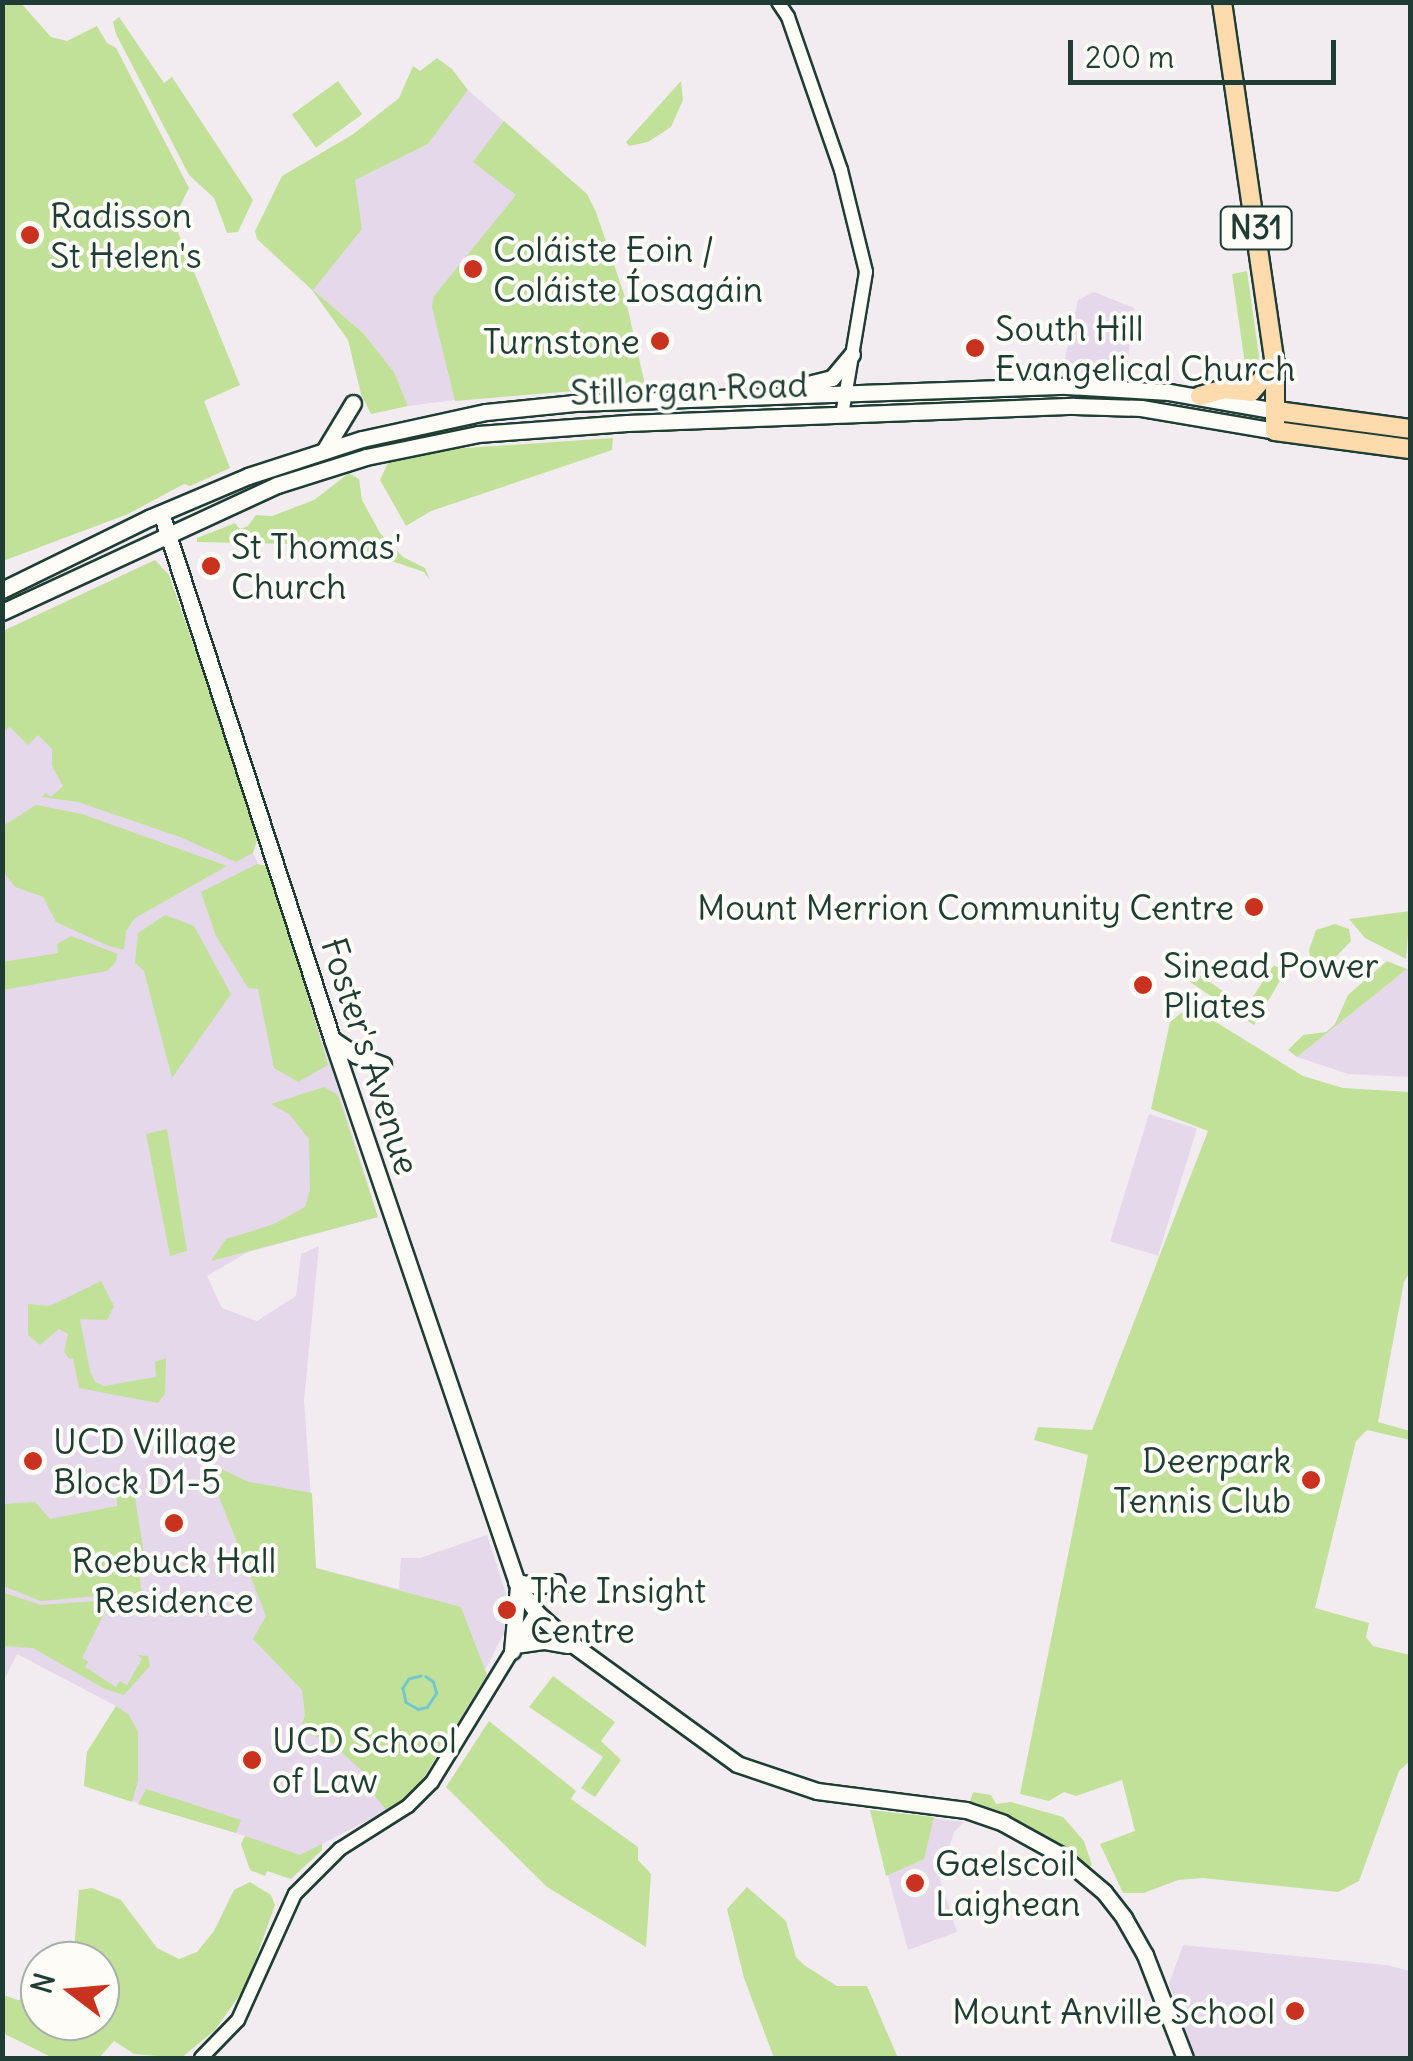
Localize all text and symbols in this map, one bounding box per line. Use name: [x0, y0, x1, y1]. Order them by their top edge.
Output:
scale bar: [1073, 20, 1340, 82]
text: 200 m: [1085, 38, 1174, 76]
place label: Radisson St Helen's: [50, 194, 202, 276]
road number: N31: [1218, 201, 1294, 255]
marker: Radisson St Helen's: [19, 224, 41, 246]
place label: Coláiste Eoin / Coláiste Íosagáin: [493, 228, 763, 310]
marker: Coláiste Eoin / Coláiste Íosagáin: [462, 258, 484, 280]
place label: South Hill Evangelical Church: [995, 307, 1295, 389]
place label: Turnstone: [483, 320, 640, 362]
marker: Turnstone: [649, 330, 671, 352]
marker: South Hill Evangelical Church: [964, 337, 986, 359]
street label: Stillorgan Road: [569, 363, 809, 413]
place label: St Thomas' Church: [231, 525, 401, 607]
marker: St Thomas' Church: [200, 555, 222, 577]
place label: Mount Merrion Community Centre: [697, 886, 1234, 928]
marker: Mount Merrion Community Centre: [1243, 896, 1265, 918]
street label: Foster's Avenue: [313, 932, 429, 1180]
place label: Sinead Power Pliates: [1163, 944, 1379, 1026]
marker: Sinead Power Pliates: [1132, 974, 1154, 996]
place label: UCD Village Block D1-5: [53, 1420, 237, 1502]
place label: Deerpark Tennis Club: [1113, 1439, 1291, 1521]
marker: UCD Village Block D1-5: [22, 1450, 44, 1472]
marker: Deerpark Tennis Club: [1300, 1469, 1322, 1491]
marker: Roebuck Hall Residence: [163, 1512, 185, 1534]
place label: Roebuck Hall Residence: [72, 1539, 276, 1621]
place label: The Insight Centre: [530, 1569, 706, 1651]
marker: The Insight Centre: [494, 1597, 520, 1623]
place label: UCD School of Law: [272, 1719, 457, 1801]
marker: UCD School of Law: [241, 1749, 263, 1771]
place label: Gaelscoil Laighean: [935, 1842, 1080, 1924]
marker: Gaelscoil Laighean: [904, 1872, 926, 1894]
north arrow: [20, 1941, 120, 2041]
text: N: [23, 1969, 63, 1998]
place label: Mount Anville School: [952, 1990, 1275, 2032]
marker: Mount Anville School: [1284, 2000, 1306, 2022]

